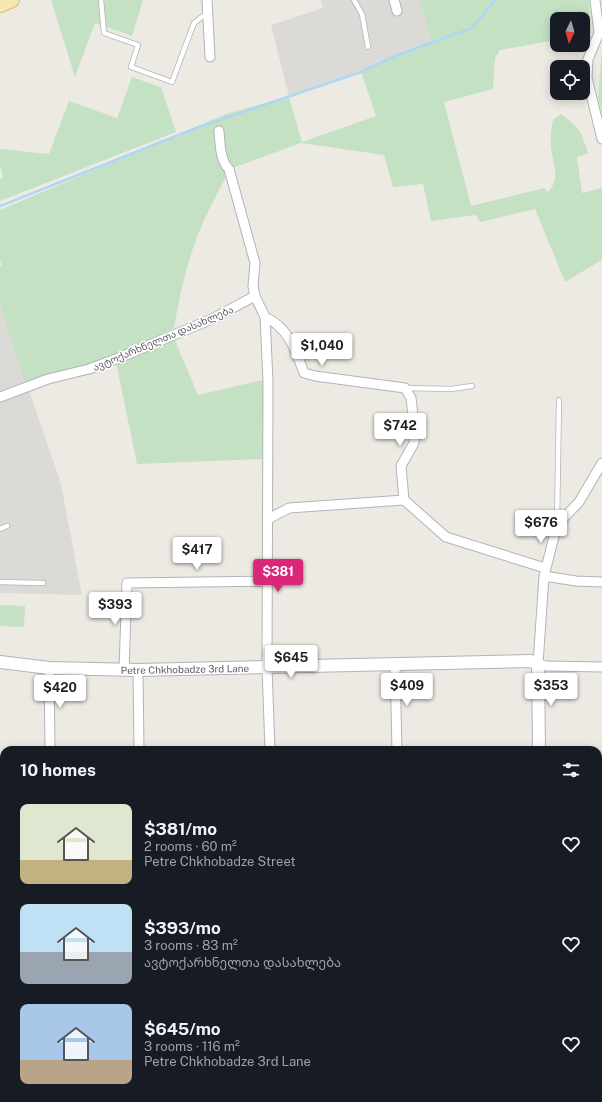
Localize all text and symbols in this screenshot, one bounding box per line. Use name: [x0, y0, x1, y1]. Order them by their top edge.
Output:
north arrow: [550, 12, 590, 52]
map controls: [550, 12, 590, 100]
button: locate: [550, 60, 590, 100]
street label: ავტოქარხნელთა დასახლება: [91, 303, 236, 374]
pin: $1,040: [289, 333, 355, 367]
text: $1,040: [300, 338, 344, 353]
pin: $742: [376, 413, 424, 447]
text: $742: [383, 418, 417, 433]
pin: $676: [517, 510, 565, 544]
text: $676: [524, 515, 558, 530]
pin: $417: [173, 537, 221, 571]
text: $417: [181, 542, 213, 557]
pin: $381: [254, 559, 302, 593]
text: $381: [262, 564, 294, 579]
pin: $393: [91, 592, 139, 626]
text: $393: [98, 597, 132, 612]
pin: $645: [267, 645, 315, 679]
text: $645: [274, 650, 308, 665]
street label: Petre Chkhobadze 3rd Lane: [121, 662, 250, 676]
pin: $409: [383, 673, 431, 707]
pin: $353: [527, 673, 575, 707]
pin: $420: [36, 675, 84, 709]
text: $409: [390, 678, 424, 693]
text: $353: [534, 678, 568, 693]
text: $420: [43, 680, 77, 695]
icon: filters: [560, 759, 582, 781]
text: 10 homes: [20, 760, 96, 780]
text: $381/mo: [144, 819, 217, 839]
icon: home: [52, 820, 100, 868]
icon: heart: [560, 833, 582, 855]
text: 2 rooms · 60 m²: [144, 839, 237, 854]
text: Petre Chkhobadze Street: [144, 854, 296, 869]
text: $393/mo: [144, 918, 221, 938]
icon: home: [52, 920, 100, 968]
icon: heart: [560, 933, 582, 955]
text: 3 rooms · 83 m²: [144, 938, 238, 953]
text: ავტოქარხნელთა დასახლება: [144, 955, 341, 970]
text: $645/mo: [144, 1019, 221, 1039]
icon: home: [52, 1020, 100, 1068]
icon: heart: [560, 1033, 582, 1055]
text: 3 rooms · 116 m²: [144, 1039, 240, 1054]
text: Petre Chkhobadze 3rd Lane: [144, 1054, 311, 1069]

